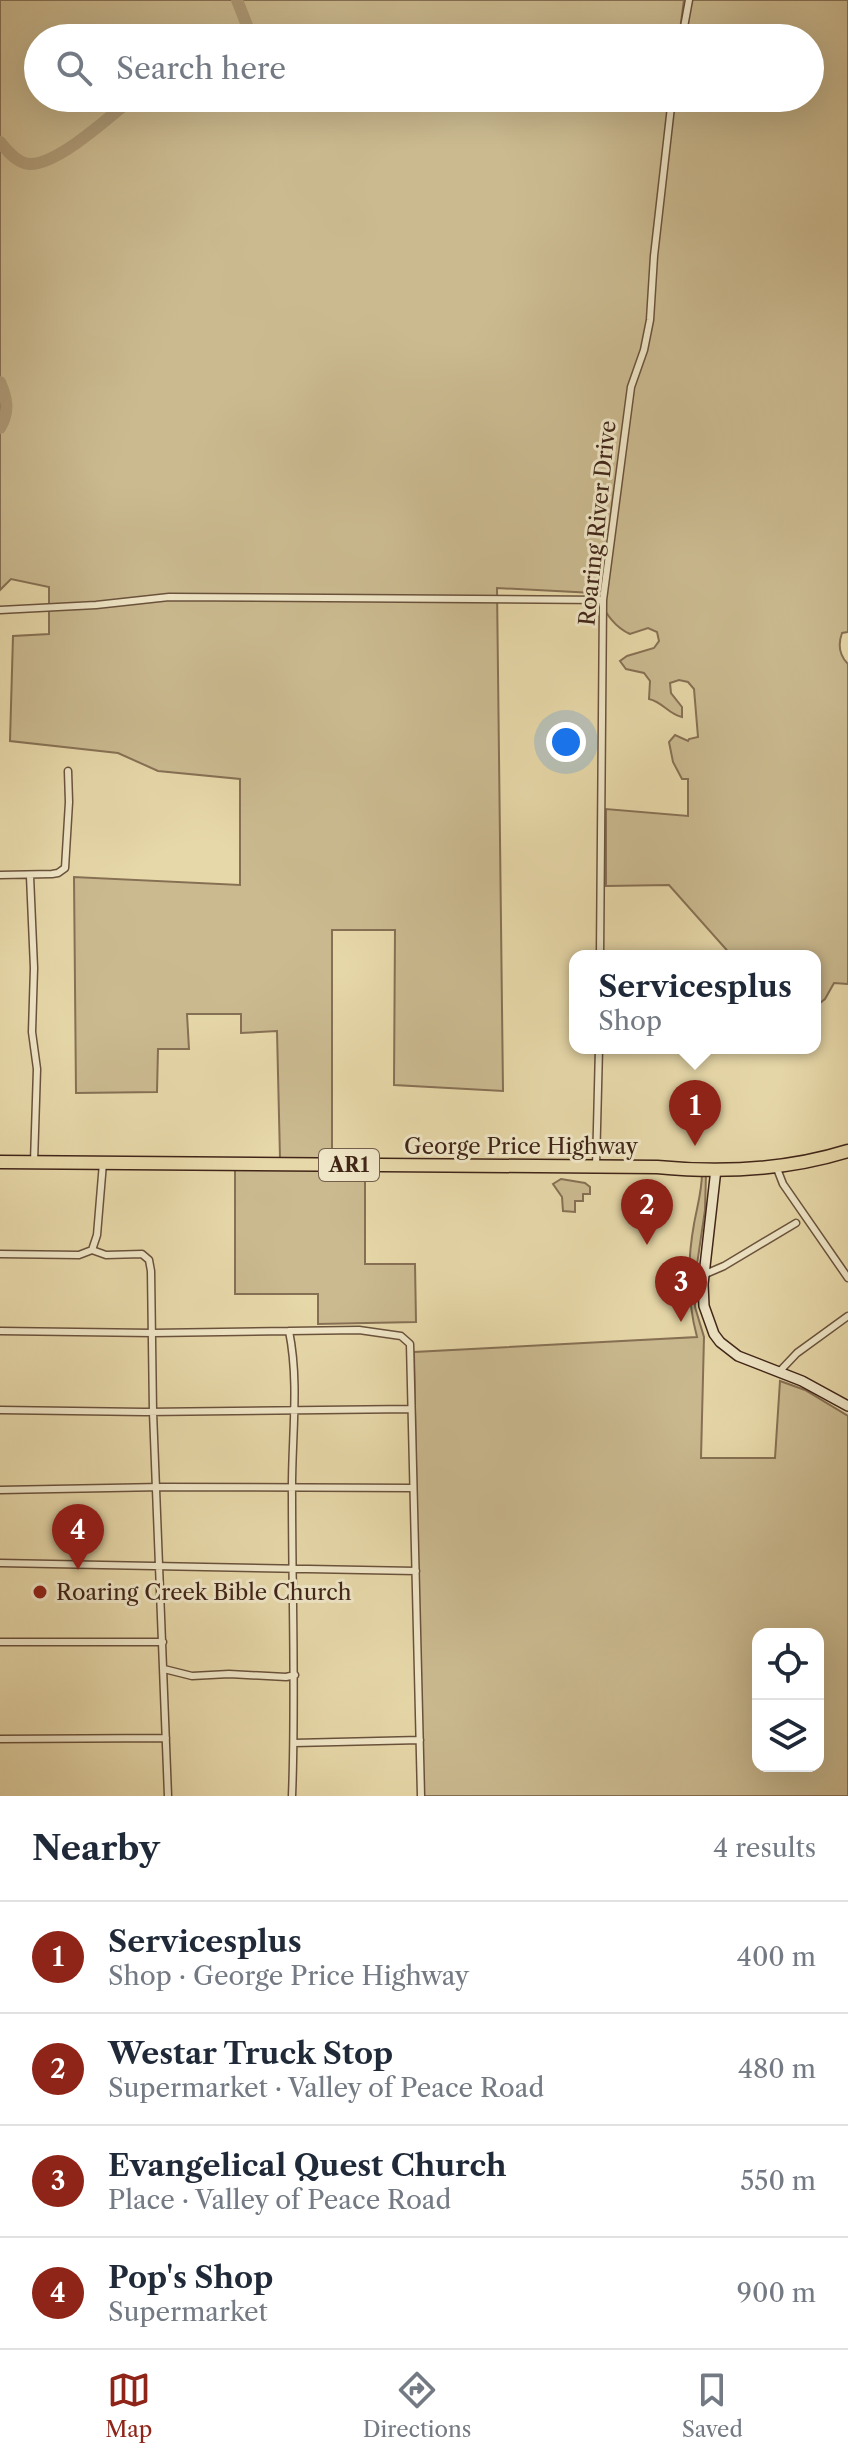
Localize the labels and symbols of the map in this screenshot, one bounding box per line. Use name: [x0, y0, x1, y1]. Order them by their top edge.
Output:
street label: Roaring River Drive: [573, 419, 622, 627]
your location: [546, 722, 586, 762]
pin: 1: [669, 1080, 721, 1146]
street label: George Price Highway: [404, 1133, 639, 1160]
road number: AR1: [319, 1149, 379, 1181]
pin: 2: [621, 1179, 673, 1245]
pin: 3: [655, 1256, 707, 1322]
pin: 4: [52, 1504, 104, 1570]
place label: Roaring Creek Bible Church: [56, 1579, 352, 1606]
marker: Roaring Creek Bible Church: [31, 1583, 49, 1601]

